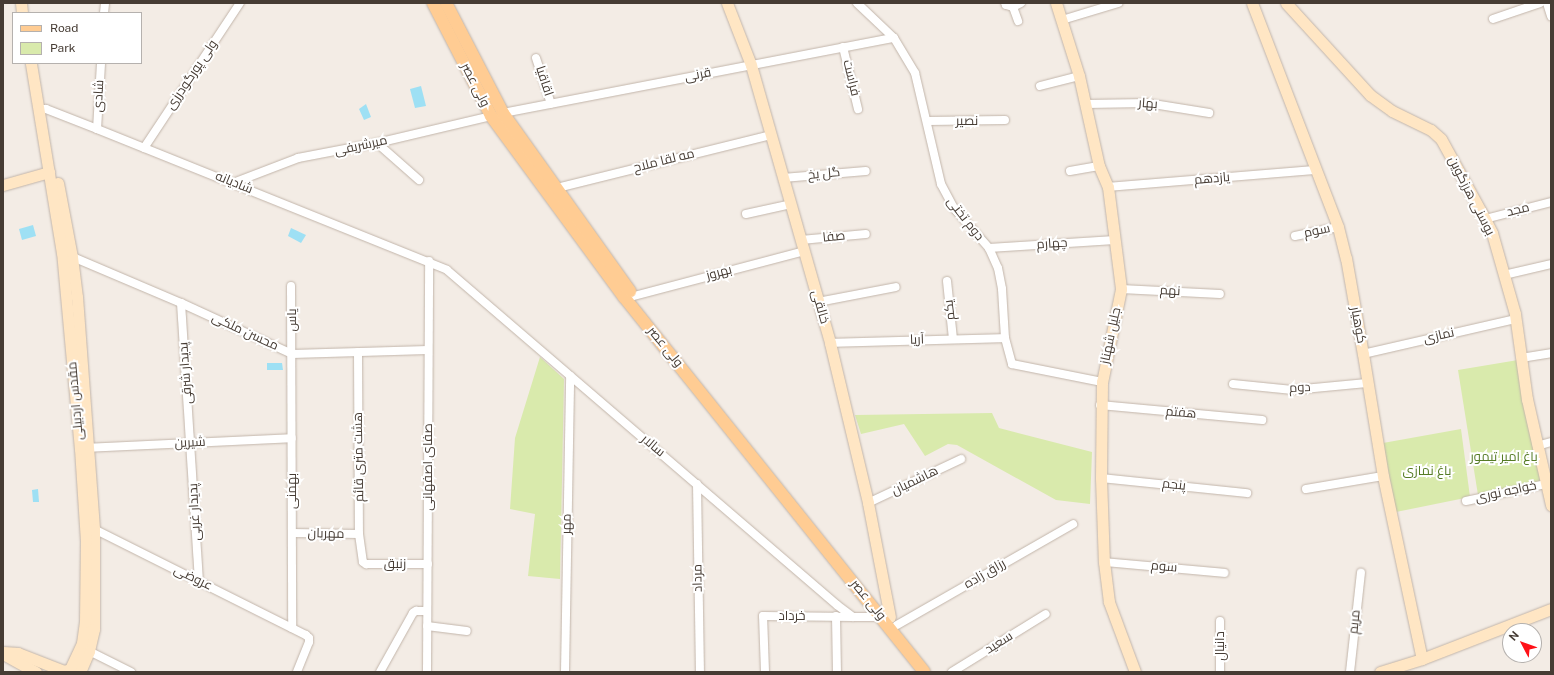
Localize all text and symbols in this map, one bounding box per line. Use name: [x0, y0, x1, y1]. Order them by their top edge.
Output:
legend: [12, 12, 142, 64]
text: Road: [50, 21, 78, 35]
street label: ولی پورگودرزی: [163, 37, 221, 113]
text: Park: [50, 41, 76, 55]
street label: فراست: [839, 58, 863, 98]
street label: ولی عصر: [457, 60, 493, 110]
street label: اقاقیا: [532, 64, 556, 98]
street label: قرنی: [683, 65, 713, 85]
street label: شادی: [90, 79, 108, 113]
street label: بهار: [1138, 96, 1158, 112]
street label: نصیر: [956, 113, 978, 129]
street label: میرشریفی: [333, 133, 389, 159]
street label: مه لقا ملاح: [632, 146, 696, 176]
street label: بوسنی هرزگوین: [1444, 154, 1498, 238]
street label: گل یخ: [807, 165, 841, 183]
street label: شادیانه: [213, 168, 255, 198]
street label: یازدهم: [1193, 170, 1231, 188]
street label: دوم تختی: [943, 194, 987, 244]
street label: مجد: [1505, 200, 1531, 220]
street label: سوم: [1302, 221, 1332, 241]
street label: صفا: [822, 228, 846, 246]
street label: چهارم: [1036, 235, 1068, 253]
street label: بهروز: [704, 262, 734, 284]
street label: نهم: [1159, 283, 1181, 299]
street label: خالقی: [808, 288, 832, 326]
street label: یکم: [941, 299, 959, 321]
street label: کوهیار: [1347, 305, 1369, 345]
street label: جلیل شهناز: [1097, 306, 1125, 366]
street label: یاس: [284, 308, 300, 332]
street label: محسن ملکی: [209, 310, 281, 354]
street label: ولی عصر: [644, 324, 686, 370]
street label: نمازی: [1422, 325, 1456, 347]
street label: آریا: [910, 332, 924, 348]
street label: پدیدار شرقی: [176, 341, 196, 405]
street label: مقدس اردبیلی: [65, 361, 87, 441]
street label: دوم: [1289, 380, 1311, 396]
street label: هفتم: [1165, 404, 1197, 422]
street label: هشت متری قائم: [350, 412, 368, 502]
street label: صفای اصفهانی: [420, 423, 436, 511]
street label: سالار: [638, 432, 668, 460]
street label: شیرین: [174, 434, 206, 452]
park label: باغ امیر تیمور: [1470, 449, 1538, 465]
street label: هاشمیان: [889, 463, 941, 499]
park label: باغ نمازی: [1403, 463, 1451, 479]
street label: بهمنی: [284, 473, 300, 509]
street label: پنجم: [1161, 476, 1187, 494]
street label: خواجه نوری: [1474, 478, 1538, 506]
street label: پدیدار غربی: [186, 483, 204, 541]
street label: مهر: [559, 513, 575, 535]
street label: مهربان: [307, 526, 345, 542]
street label: زنبق: [384, 556, 406, 572]
street label: رزاق زاده: [961, 556, 1009, 592]
street label: سوم: [1150, 558, 1178, 576]
street label: عروضی: [171, 562, 215, 594]
street label: مرداد: [690, 564, 706, 592]
street label: ولی عصر: [847, 577, 889, 623]
street label: خرداد: [778, 608, 806, 624]
street label: مریم: [1346, 609, 1364, 635]
north arrow: [1502, 623, 1542, 663]
street label: سعید: [982, 628, 1016, 658]
text: N: [1506, 629, 1521, 643]
street label: دانیال: [1212, 631, 1228, 661]

